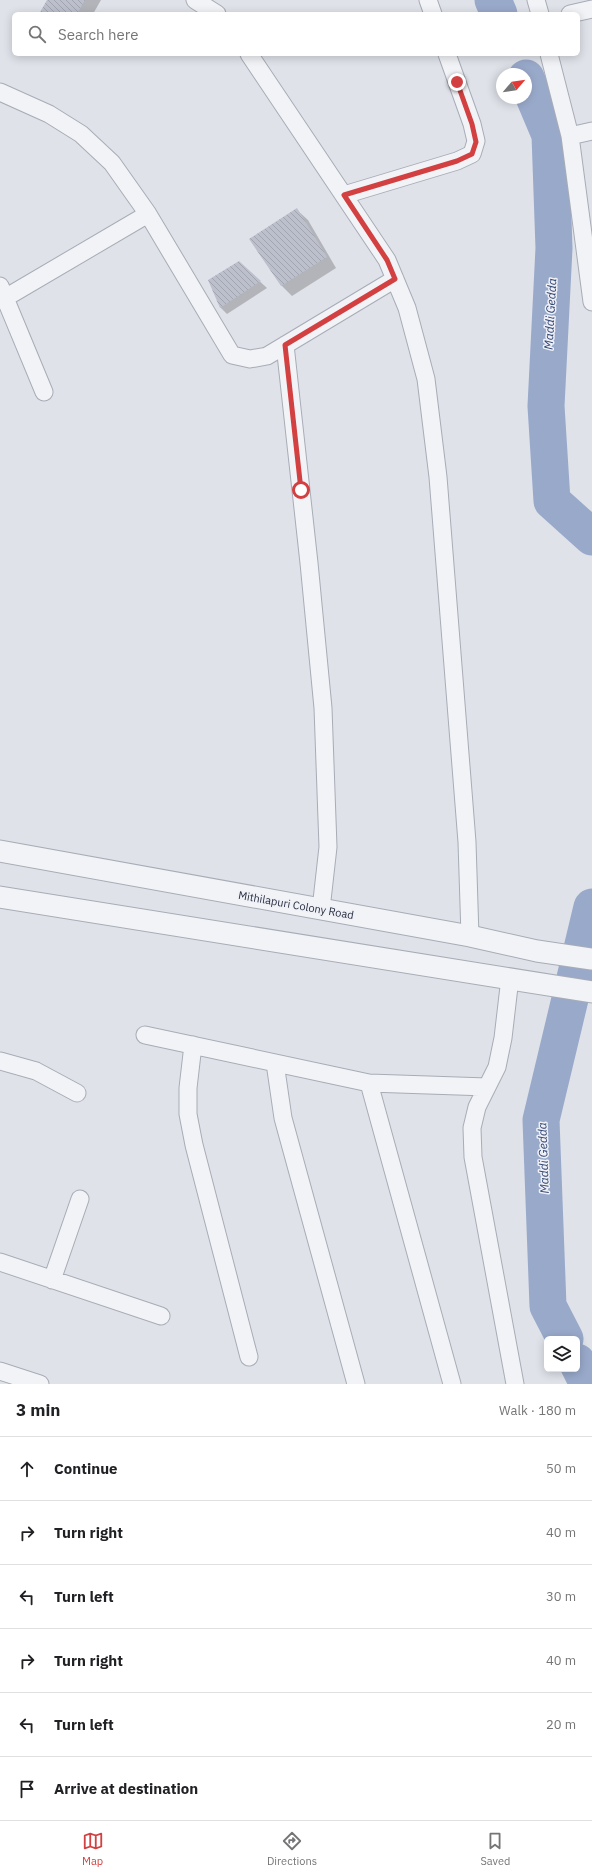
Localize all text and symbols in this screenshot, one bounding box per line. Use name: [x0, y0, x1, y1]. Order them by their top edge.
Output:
search box: [12, 12, 580, 56]
icon: search: [26, 23, 48, 45]
text: Search here: [58, 25, 138, 44]
north arrow: [496, 68, 532, 104]
route end: [448, 73, 466, 91]
water label: Maddi Gedda: [541, 278, 559, 350]
route start: [292, 481, 310, 499]
street label: Mithilapuri Colony Road: [237, 888, 355, 922]
water label: Maddi Gedda: [534, 1122, 552, 1194]
map controls: [544, 1336, 580, 1372]
button: layers: [544, 1336, 580, 1372]
text: 3 min: [16, 1399, 60, 1421]
text: Walk · 180 m: [499, 1402, 576, 1419]
icon: ahead: [16, 1458, 38, 1480]
text: Continue: [54, 1459, 118, 1478]
text: 50 m: [546, 1460, 576, 1477]
icon: right: [16, 1522, 38, 1544]
text: Turn right: [54, 1523, 123, 1542]
text: 40 m: [546, 1524, 576, 1541]
icon: left: [16, 1586, 38, 1608]
text: Turn left: [54, 1587, 114, 1606]
text: 30 m: [546, 1588, 576, 1605]
icon: right: [16, 1650, 38, 1672]
text: Turn right: [54, 1651, 123, 1670]
text: 40 m: [546, 1652, 576, 1669]
icon: left: [16, 1714, 38, 1736]
text: Turn left: [54, 1715, 114, 1734]
text: 20 m: [546, 1716, 576, 1733]
icon: arrive: [16, 1778, 38, 1800]
text: Arrive at destination: [54, 1779, 198, 1798]
tab: Map: [82, 1830, 104, 1868]
tab: Directions: [267, 1830, 317, 1868]
tab: Saved: [480, 1830, 510, 1868]

